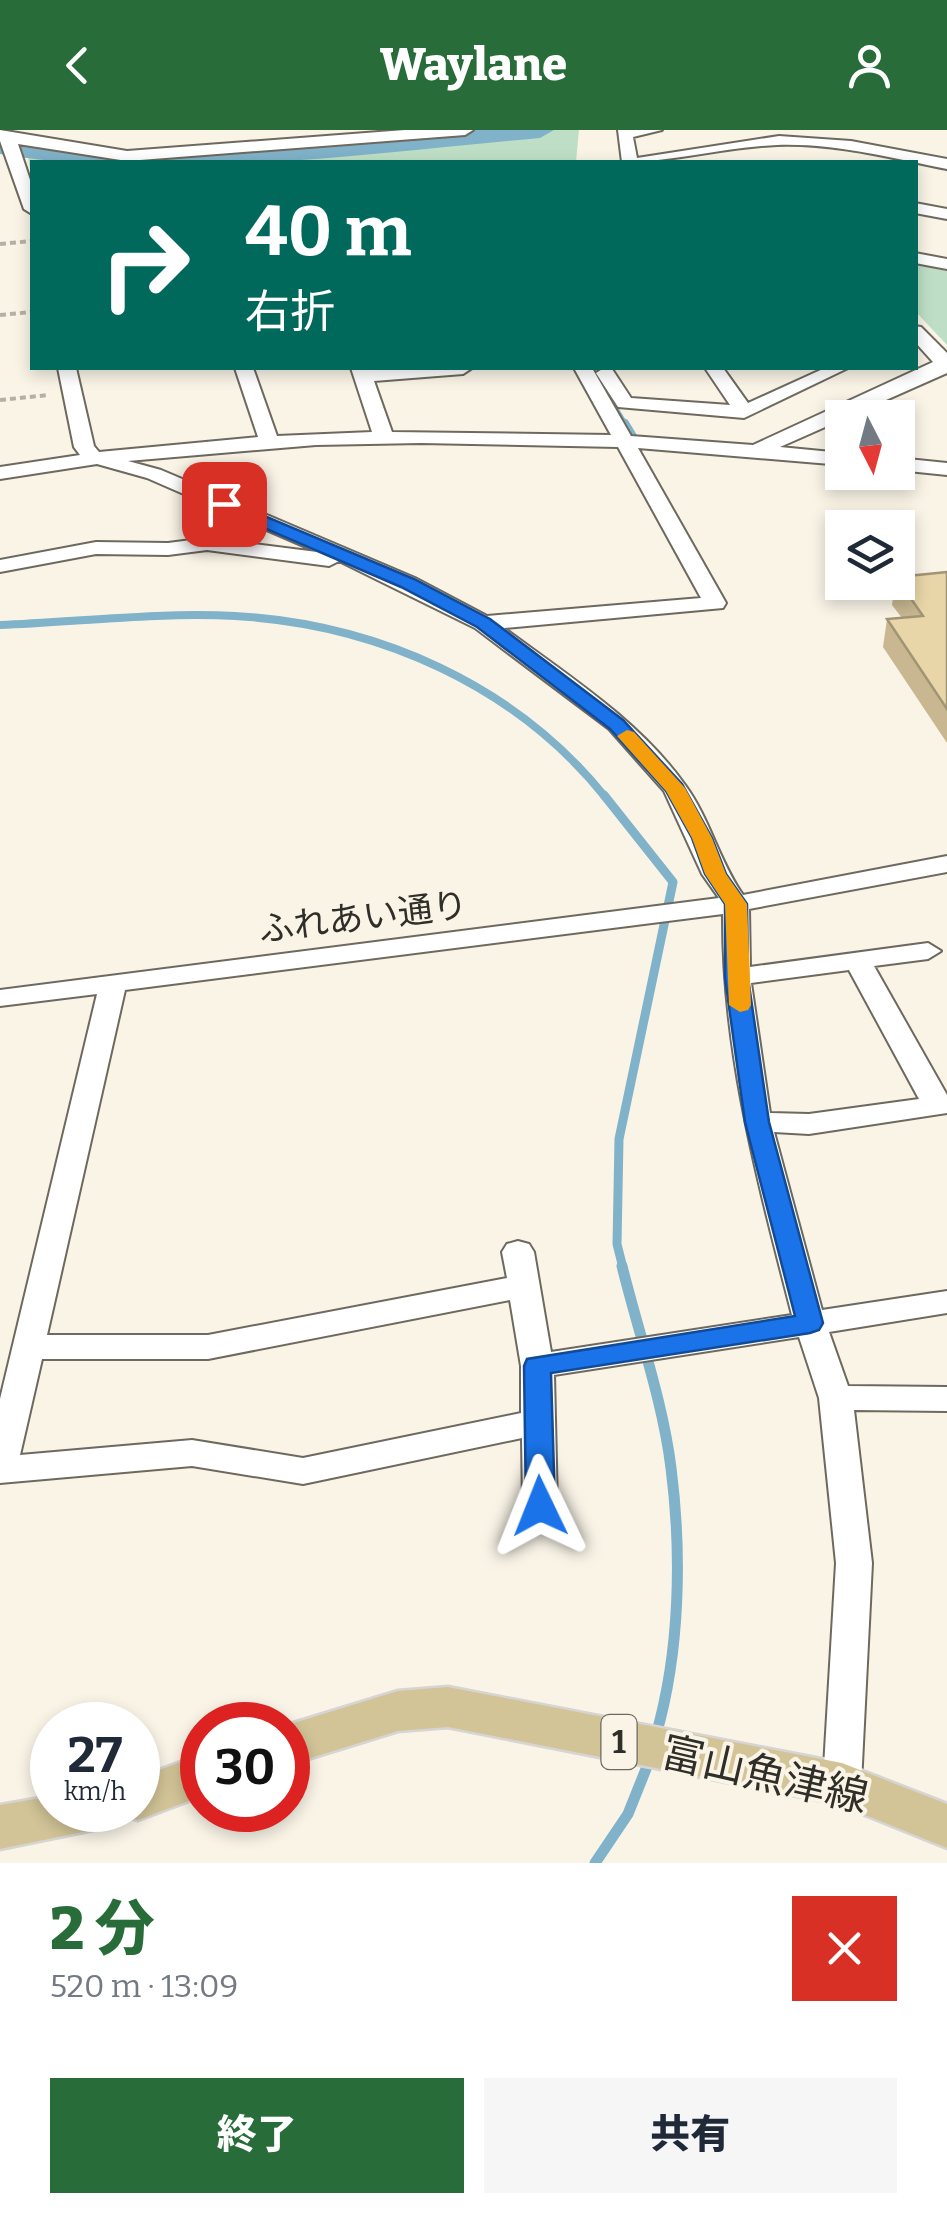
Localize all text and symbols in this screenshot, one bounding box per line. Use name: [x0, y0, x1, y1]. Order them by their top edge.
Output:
icon: back: [50, 38, 105, 93]
text: Waylane: [380, 38, 567, 92]
icon: person: [842, 38, 897, 93]
text: 40 m: [245, 190, 411, 274]
icon: right: [80, 200, 210, 330]
text: 右折: [245, 285, 335, 339]
north arrow: [825, 400, 915, 490]
map controls: [825, 400, 915, 600]
pin: [182, 462, 267, 547]
icon: arrive: [197, 477, 252, 532]
button: layers: [825, 510, 915, 600]
street label: ふれあい通り: [256, 883, 470, 951]
position arrow: [488, 1454, 592, 1558]
speed limit sign: 30: [180, 1702, 310, 1832]
road number: 1: [602, 1715, 636, 1769]
text: 27: [68, 1725, 122, 1785]
street label: 富山魚津線: [657, 1727, 873, 1823]
text: km/h: [64, 1777, 126, 1807]
text: 2 分: [50, 1893, 155, 1965]
button: close: [792, 1896, 897, 2001]
text: 520 m · 13:09: [50, 1967, 238, 2005]
button: 終了: [50, 2078, 464, 2193]
button: 共有: [484, 2078, 897, 2193]

